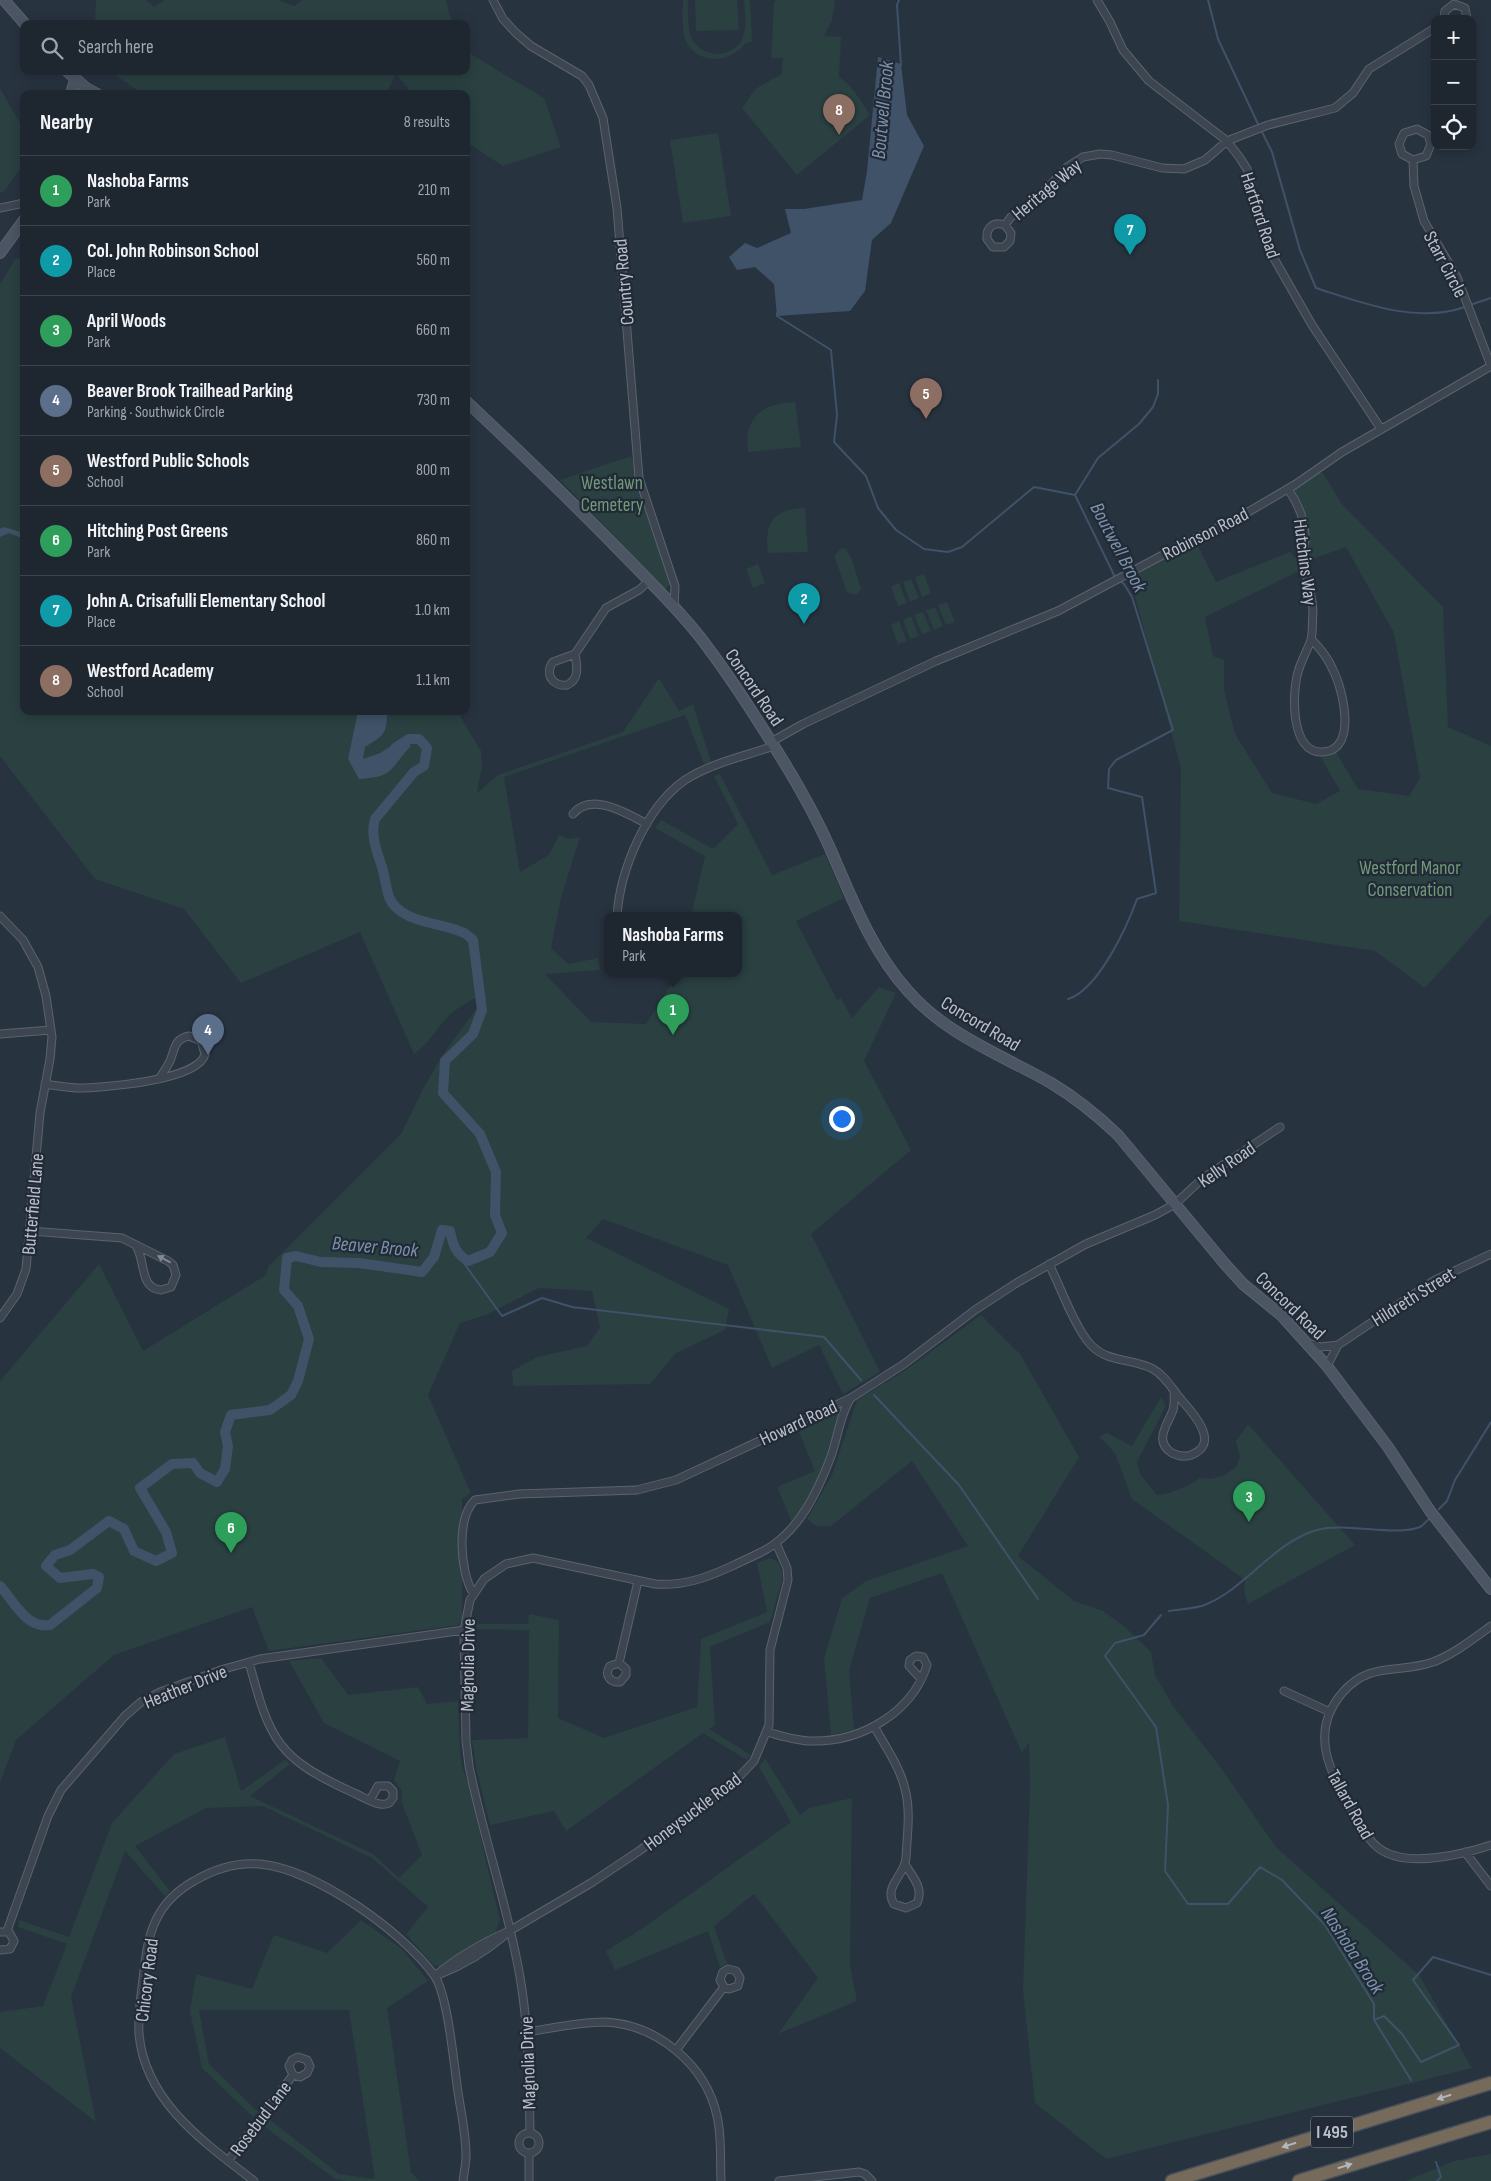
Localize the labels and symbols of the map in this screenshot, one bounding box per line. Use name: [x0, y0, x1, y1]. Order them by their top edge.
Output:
water label: Boutwell Brook: [867, 60, 899, 160]
pin: 8: [823, 94, 855, 135]
street label: Heritage Way: [1007, 154, 1087, 226]
street label: Hartford Road: [1235, 170, 1284, 261]
pin: 7: [1114, 214, 1146, 255]
street label: Starr Circle: [1418, 228, 1472, 302]
street label: Country Road: [609, 238, 640, 326]
pin: 5: [910, 378, 942, 419]
park label: Westlawn Cemetery: [581, 472, 644, 517]
water label: Boutwell Brook: [1085, 499, 1152, 597]
street label: Robinson Road: [1159, 503, 1253, 566]
street label: Hutchins Way: [1288, 518, 1321, 607]
pin: 2: [788, 583, 820, 624]
street label: Concord Road: [720, 645, 788, 731]
park label: Westford Manor Conservation: [1359, 857, 1461, 902]
street label: Concord Road: [936, 992, 1024, 1057]
pin: 1: [657, 994, 689, 1035]
pin: 4: [192, 1014, 224, 1055]
your location: [829, 1106, 855, 1132]
street label: Kelly Road: [1194, 1137, 1260, 1193]
street label: Butterfield Lane: [18, 1152, 49, 1256]
water label: Beaver Brook: [331, 1231, 419, 1263]
one-way arrow: [156, 1255, 171, 1263]
street label: Hildreth Street: [1368, 1262, 1460, 1332]
street label: Concord Road: [1250, 1267, 1330, 1345]
street label: Howard Road: [756, 1395, 841, 1451]
pin: 3: [1233, 1481, 1265, 1522]
pin: 6: [215, 1512, 247, 1553]
street label: Magnolia Drive: [456, 1618, 481, 1712]
street label: Heather Drive: [141, 1660, 231, 1715]
street label: Tallard Road: [1321, 1766, 1378, 1843]
street label: Honeysuckle Road: [640, 1768, 746, 1856]
water label: Nashoba Brook: [1315, 1903, 1389, 1999]
street label: Chicory Road: [131, 1937, 164, 2023]
street label: Magnolia Drive: [515, 2016, 542, 2110]
street label: Rosebud Lane: [226, 2077, 297, 2161]
one-way arrow: [1437, 2094, 1452, 2102]
road number: I 495: [1311, 2116, 1353, 2148]
one-way arrow: [1282, 2142, 1297, 2150]
one-way arrow: [1338, 2162, 1353, 2170]

